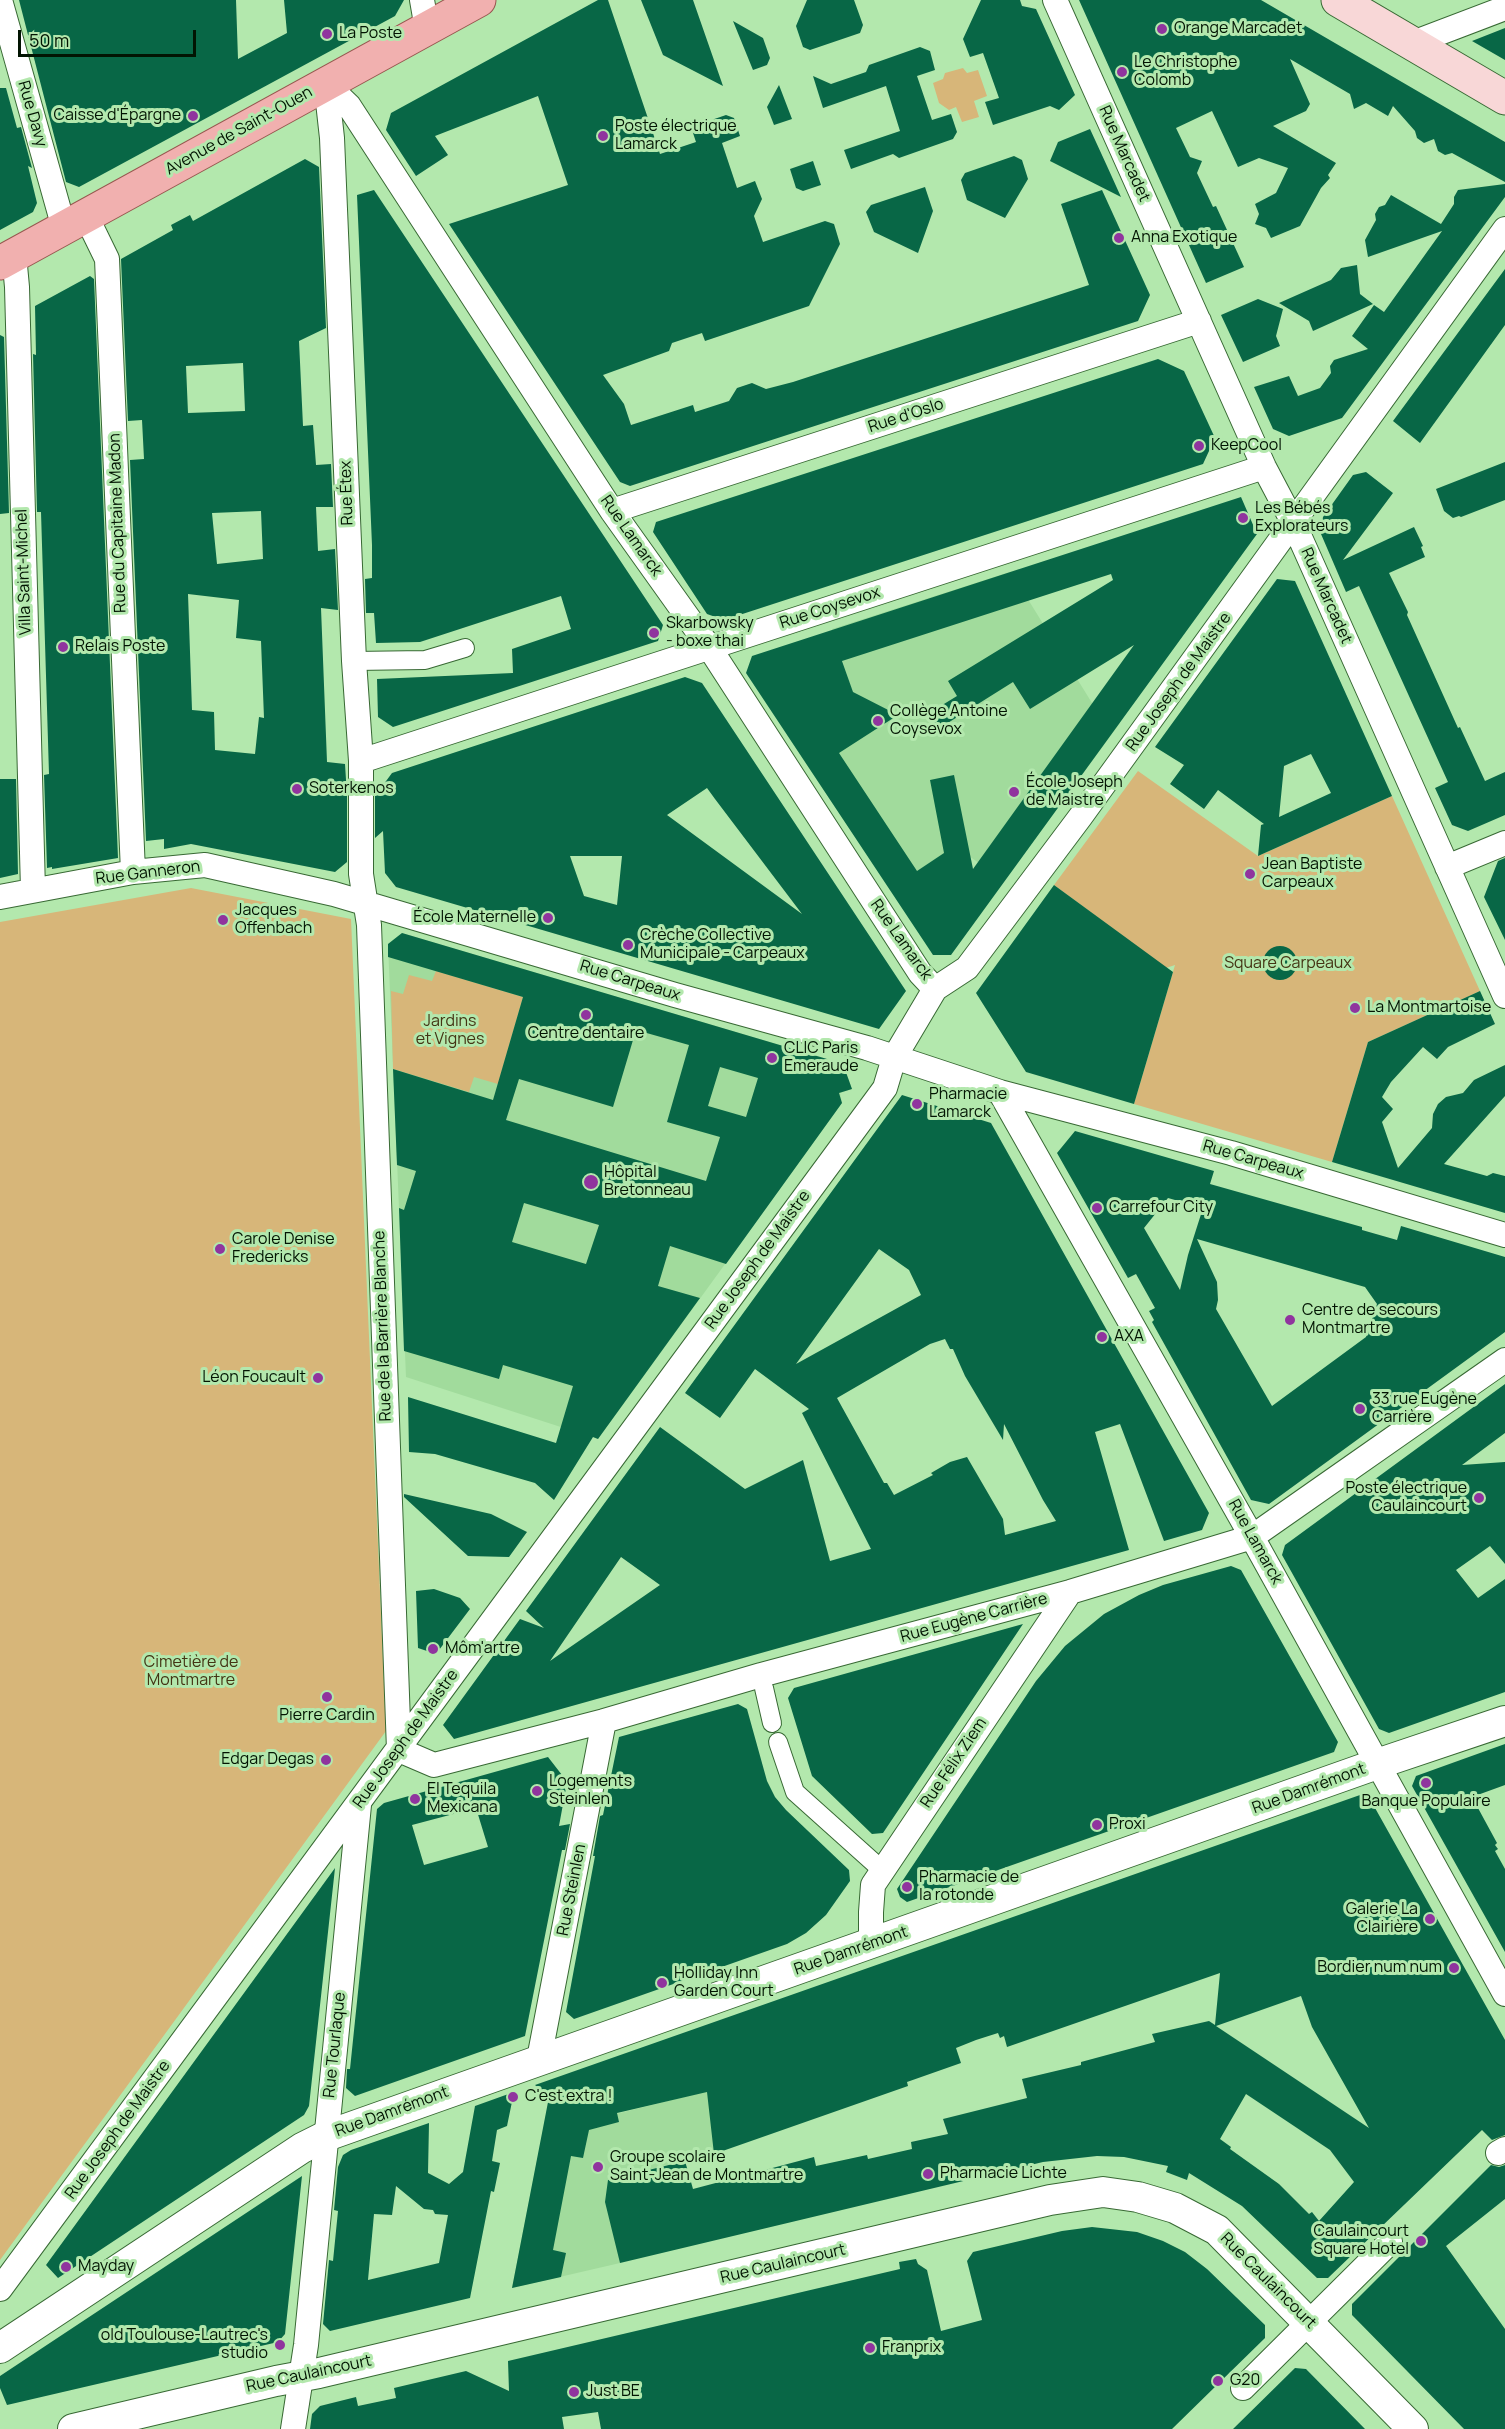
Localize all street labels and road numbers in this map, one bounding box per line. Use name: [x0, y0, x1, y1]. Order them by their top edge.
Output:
street label: Rue Davy: [13, 79, 51, 149]
street label: Avenue de Saint-Ouen: [162, 83, 316, 179]
street label: Rue Marcadet: [1094, 103, 1154, 205]
street label: Rue d'Oslo: [866, 395, 946, 437]
street label: Rue du Capitaine Madon: [105, 433, 131, 613]
street label: Rue Étex: [336, 460, 358, 526]
street label: Rue Lamarck: [596, 492, 666, 580]
street label: Villa Saint-Michel: [12, 509, 36, 635]
street label: Rue Marcadet: [1296, 545, 1356, 647]
street label: Rue Coysevox: [778, 583, 882, 633]
street label: Rue Joseph de Maistre: [1122, 609, 1236, 755]
street label: Rue Ganneron: [95, 857, 201, 889]
street label: Rue Lamarck: [866, 896, 936, 984]
street label: Rue Carpeaux: [578, 957, 682, 1005]
street label: Rue Carpeaux: [1200, 1136, 1306, 1184]
street label: Rue Joseph de Maistre: [701, 1187, 815, 1333]
street label: Rue de la Barrière Blanche: [370, 1230, 396, 1422]
street label: Rue Lamarck: [1224, 1496, 1286, 1588]
street label: Rue Eugène Carrière: [898, 1589, 1050, 1647]
street label: Rue Joseph de Maistre: [349, 1666, 463, 1812]
street label: Rue Félix Ziem: [917, 1714, 991, 1812]
street label: Rue Damrémont: [1250, 1760, 1368, 1818]
street label: Rue Steinlen: [554, 1843, 590, 1937]
street label: Rue Damrémont: [792, 1923, 910, 1979]
street label: Rue Tourlaque: [320, 1991, 350, 2099]
street label: Rue Joseph de Maistre: [61, 2057, 175, 2203]
street label: Rue Damrémont: [333, 2083, 451, 2141]
street label: Rue Caulaincourt: [1216, 2229, 1320, 2333]
street label: Rue Caulaincourt: [719, 2240, 847, 2288]
street label: Rue Caulaincourt: [245, 2351, 373, 2397]

